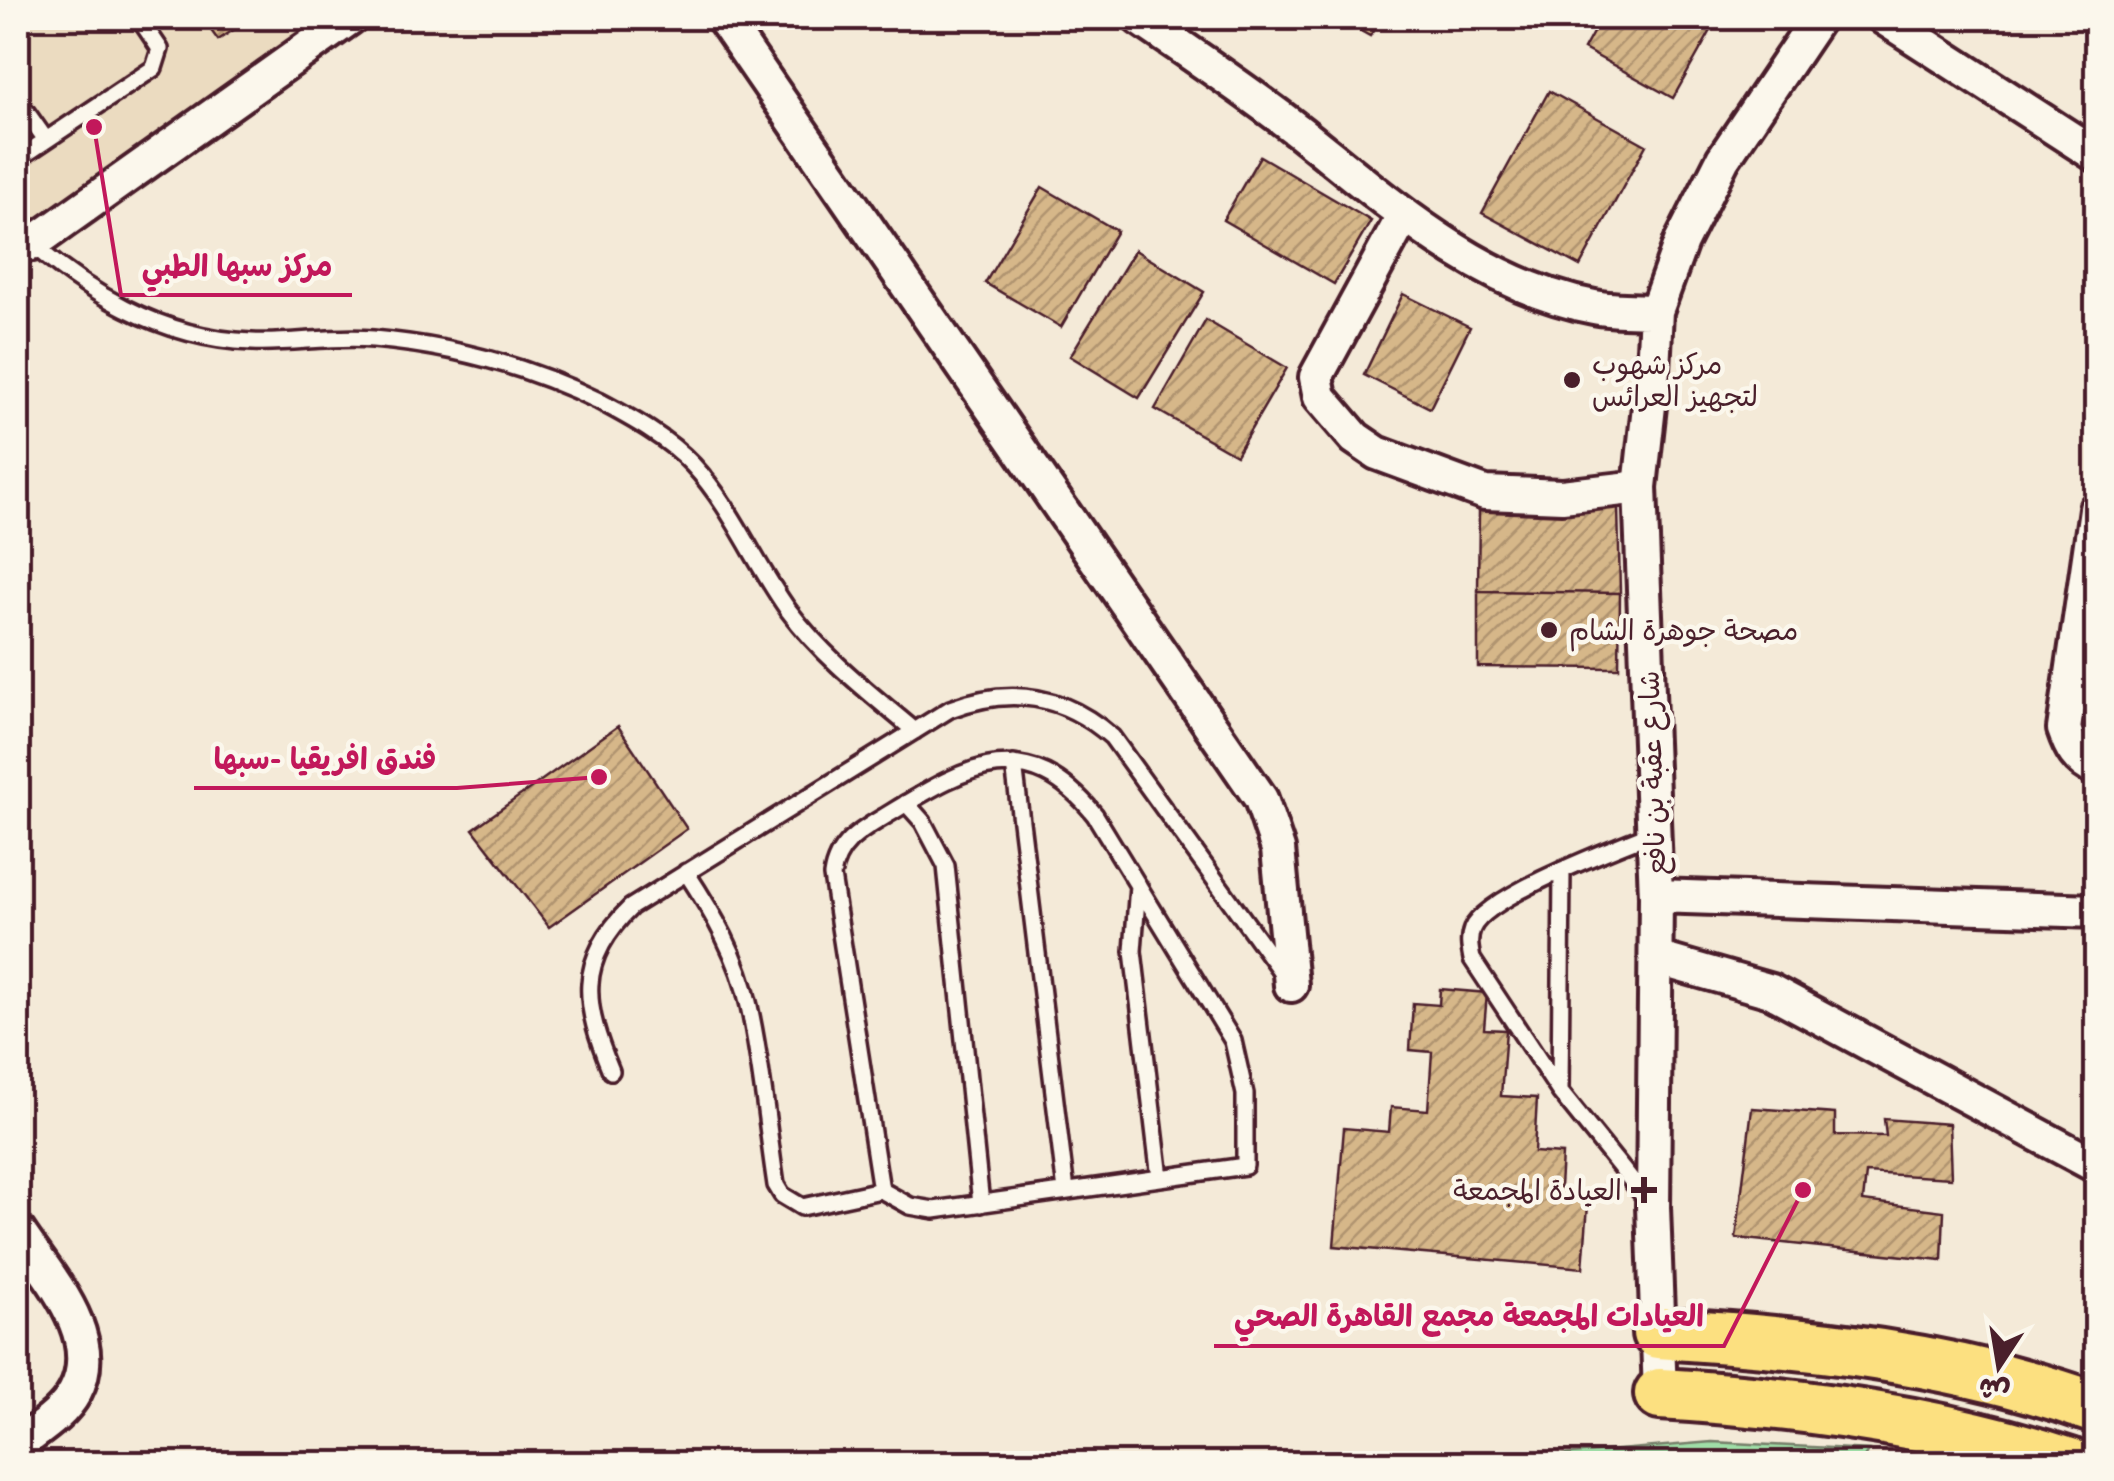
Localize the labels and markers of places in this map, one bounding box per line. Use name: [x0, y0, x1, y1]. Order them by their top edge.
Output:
callout: مركز سبها الطبي: [121, 235, 352, 295]
place label: مركز شهوب لتجهيز العرائس: [1592, 349, 1758, 414]
marker: مركز شهوب لتجهيز العرائس: [1561, 369, 1583, 391]
place label: مصحة جوهرة الشام: [1569, 615, 1798, 652]
marker: مصحة جوهرة الشام: [1538, 619, 1560, 641]
callout: فندق افريقيا -سبها: [194, 728, 457, 788]
place label: العيادة المجمعة: [1453, 1175, 1622, 1208]
marker: العيادة المجمعة: [1631, 1177, 1657, 1203]
callout: العيادات المجمعة مجمع القاهرة الصحي: [1214, 1286, 1724, 1346]

